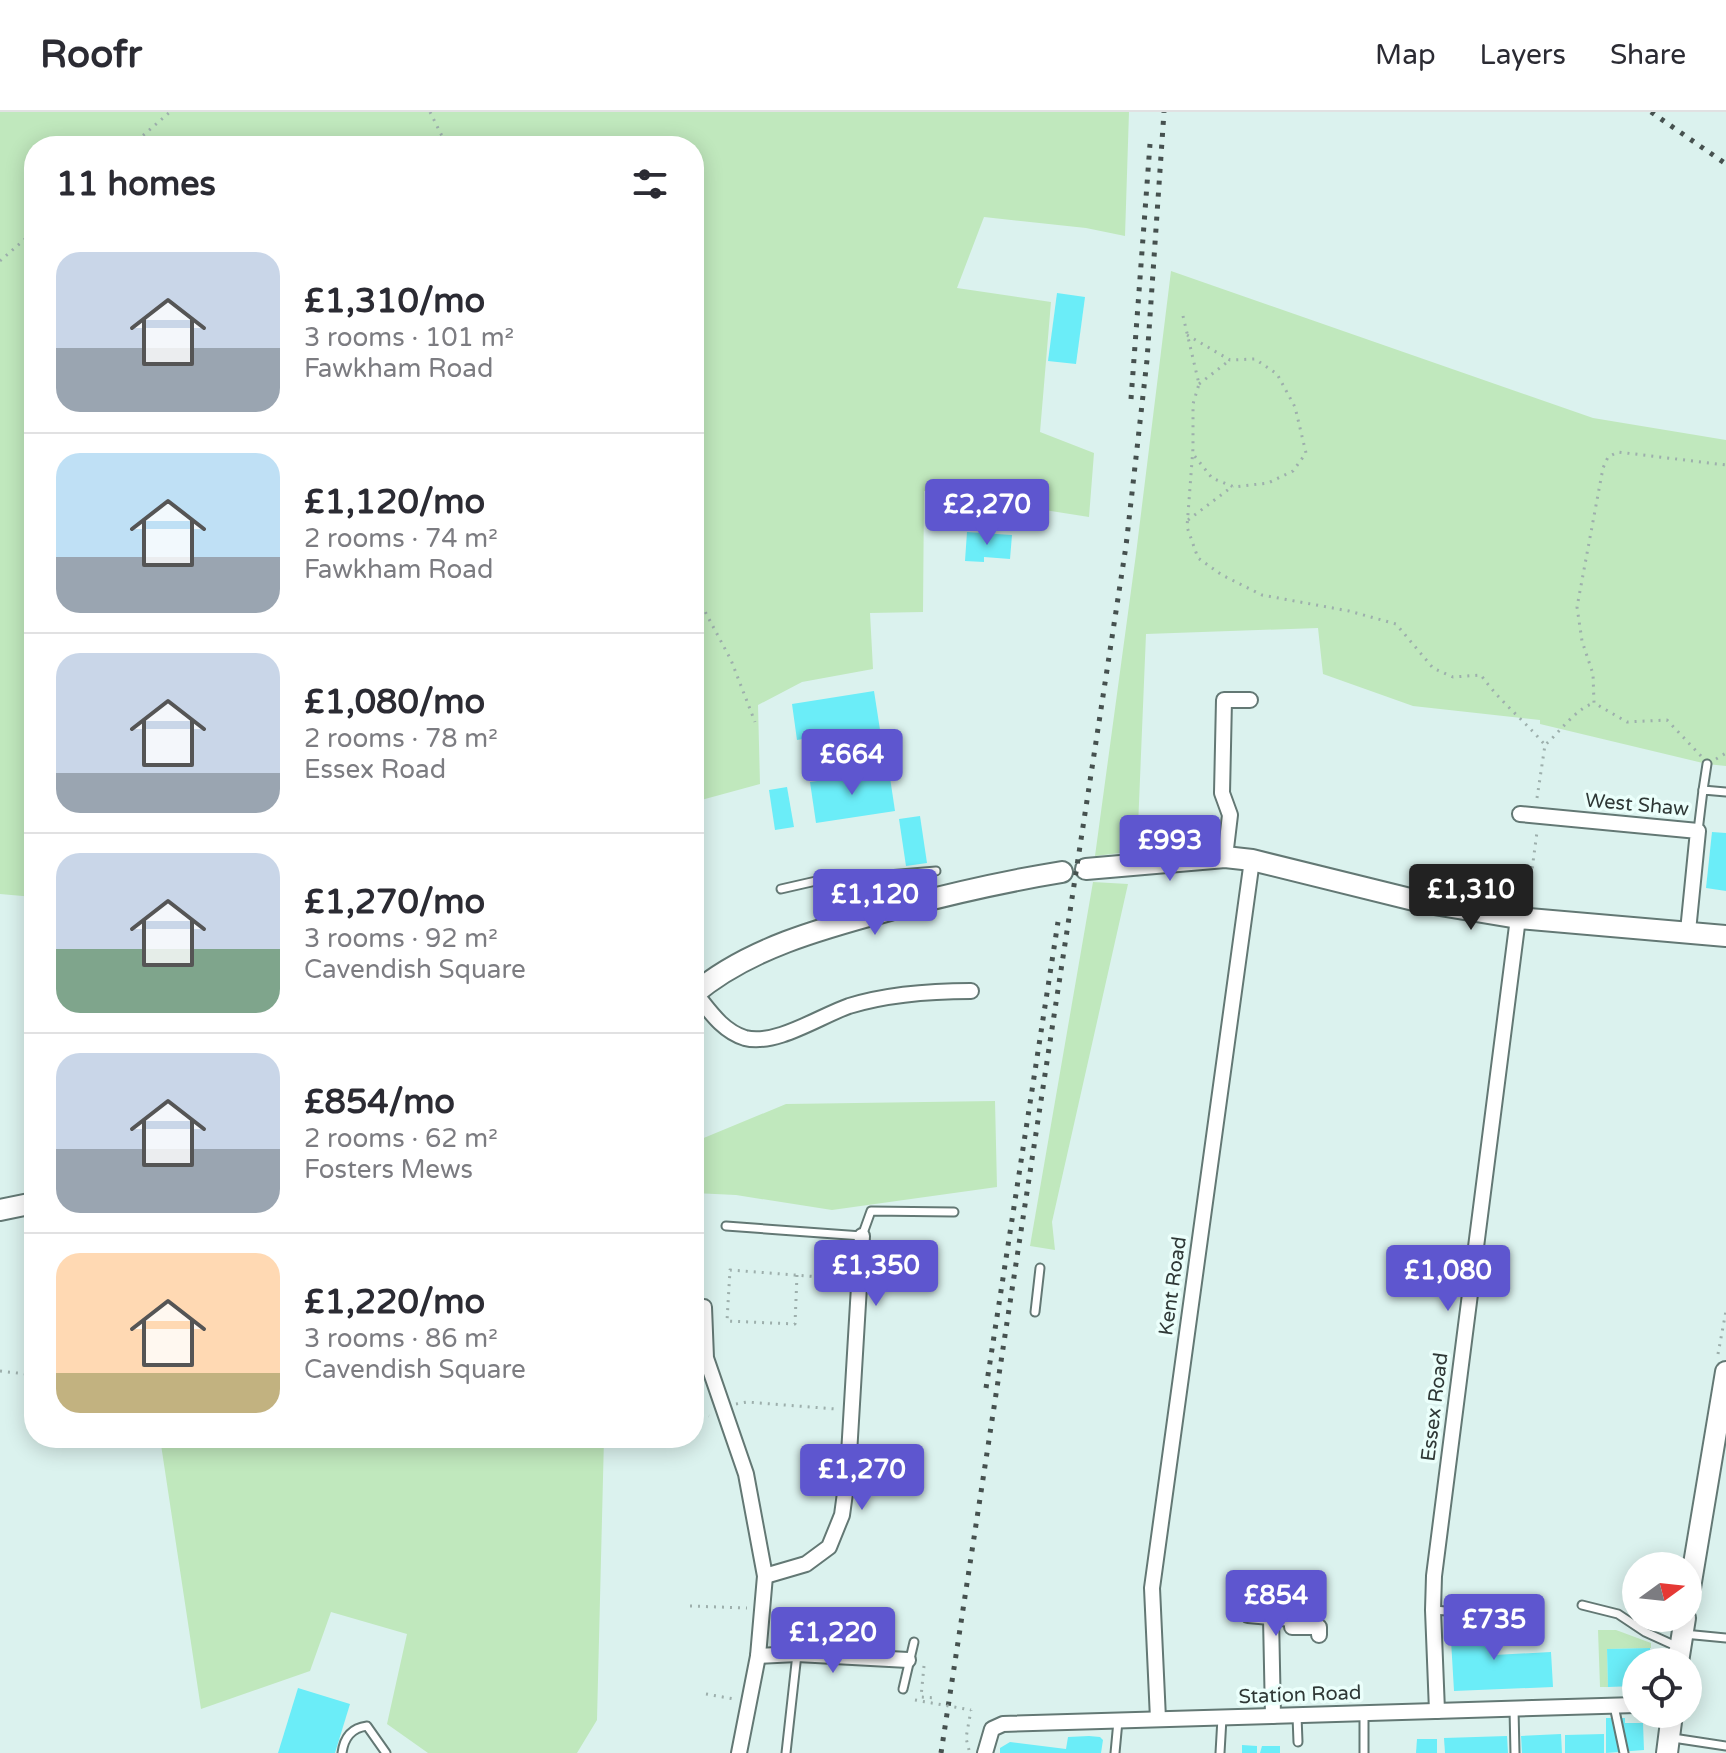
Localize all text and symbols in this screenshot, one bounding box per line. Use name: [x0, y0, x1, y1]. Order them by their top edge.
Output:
text: Roofr: [40, 32, 142, 78]
text: Map: [1375, 38, 1436, 72]
text: Layers: [1480, 38, 1566, 72]
text: Share: [1610, 38, 1686, 72]
icon: filters: [628, 162, 672, 206]
text: 11 homes: [56, 164, 216, 205]
text: £1,310/mo: [304, 281, 485, 322]
icon: home: [120, 284, 216, 380]
text: 3 rooms · 101 m²: [304, 322, 514, 353]
text: Fawkham Road: [304, 353, 493, 384]
pin: £2,270: [922, 479, 1052, 547]
text: £1,120/mo: [304, 482, 485, 523]
icon: home: [120, 485, 216, 581]
text: £2,270: [943, 489, 1031, 520]
text: 2 rooms · 74 m²: [304, 523, 498, 554]
text: Fawkham Road: [304, 554, 493, 585]
text: £1,080/mo: [304, 682, 485, 723]
icon: home: [120, 685, 216, 781]
text: 2 rooms · 78 m²: [304, 723, 498, 754]
pin: £664: [805, 729, 899, 797]
text: £664: [820, 739, 884, 770]
text: Essex Road: [304, 754, 446, 785]
street label: West Shaw: [1584, 789, 1690, 822]
pin: £993: [1123, 815, 1217, 883]
text: £993: [1138, 825, 1202, 856]
pin: £1,310: [1406, 864, 1536, 932]
pin: £1,120: [810, 869, 940, 937]
text: £1,310: [1427, 874, 1515, 905]
text: £1,120: [831, 879, 919, 910]
text: £1,270/mo: [304, 882, 485, 923]
icon: home: [120, 885, 216, 981]
text: 3 rooms · 92 m²: [304, 923, 498, 954]
text: Cavendish Square: [304, 954, 526, 985]
text: £854/mo: [304, 1082, 455, 1123]
icon: home: [120, 1085, 216, 1181]
text: 2 rooms · 62 m²: [304, 1123, 498, 1154]
text: Fosters Mews: [304, 1154, 473, 1185]
street label: Kent Road: [1154, 1235, 1192, 1337]
pin: £1,350: [811, 1240, 941, 1308]
pin: £1,080: [1383, 1245, 1513, 1313]
text: £1,350: [832, 1250, 920, 1281]
text: £1,080: [1404, 1255, 1492, 1286]
text: £1,220/mo: [304, 1282, 485, 1323]
icon: home: [120, 1285, 216, 1381]
text: 3 rooms · 86 m²: [304, 1323, 498, 1354]
street label: Essex Road: [1416, 1351, 1454, 1463]
text: Cavendish Square: [304, 1354, 526, 1385]
pin: £1,270: [797, 1444, 927, 1512]
text: £1,270: [818, 1454, 906, 1485]
north arrow: [1622, 1552, 1702, 1632]
map controls: [1622, 1552, 1702, 1728]
pin: £854: [1229, 1570, 1323, 1638]
text: £854: [1244, 1580, 1308, 1611]
pin: £735: [1447, 1594, 1541, 1662]
text: £735: [1462, 1604, 1526, 1635]
pin: £1,220: [768, 1607, 898, 1675]
text: £1,220: [789, 1617, 877, 1648]
button: locate: [1622, 1648, 1702, 1728]
street label: Station Road: [1238, 1681, 1362, 1709]

